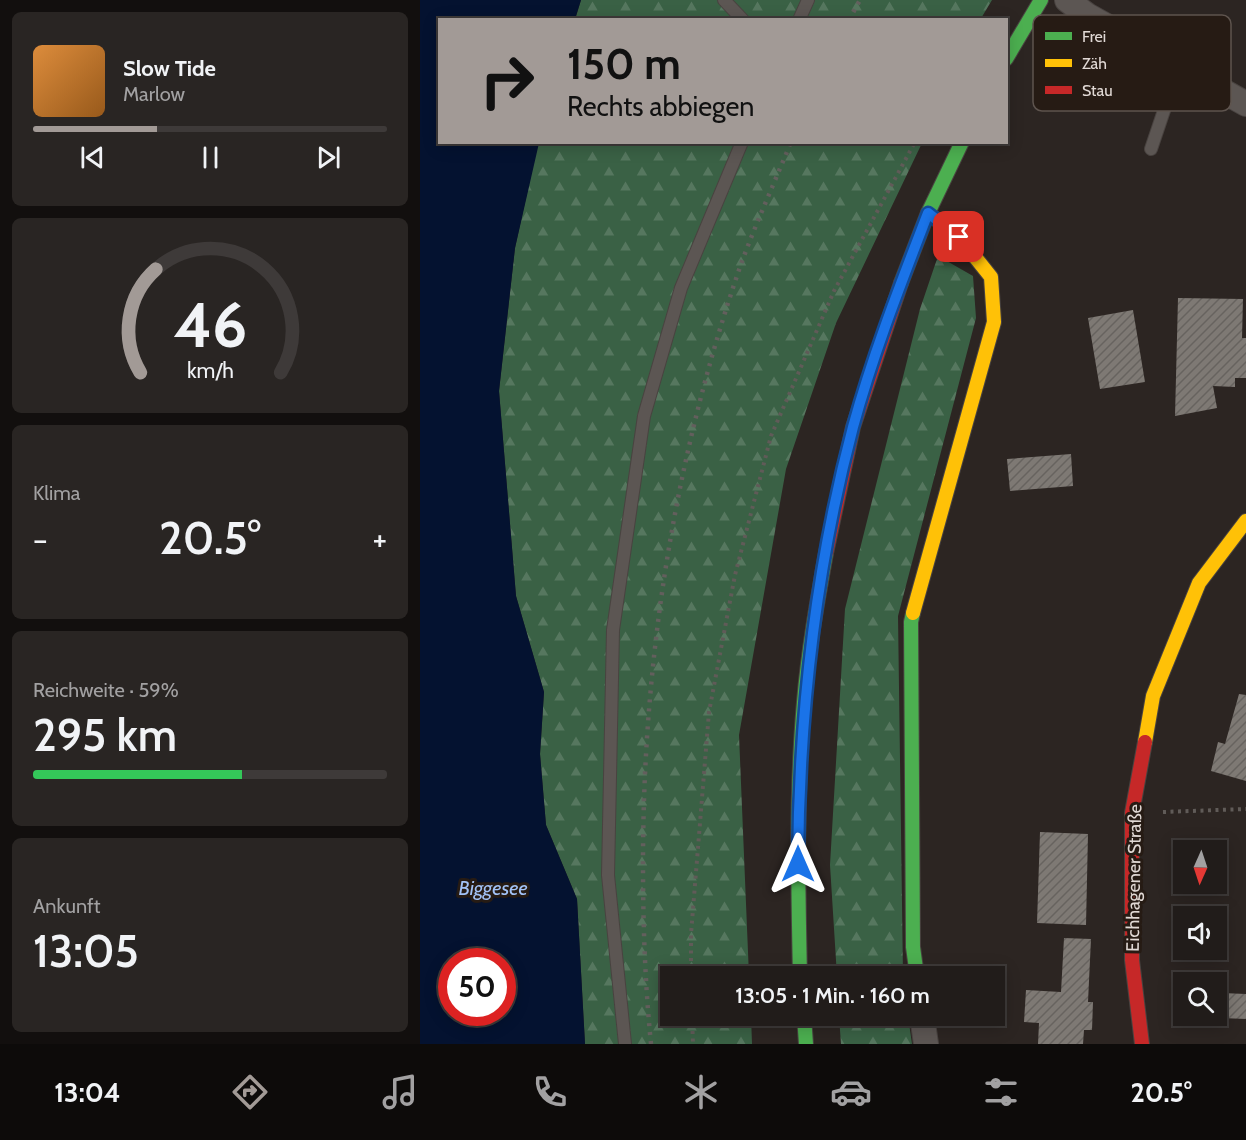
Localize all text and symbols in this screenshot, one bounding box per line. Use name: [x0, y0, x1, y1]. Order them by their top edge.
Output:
legend: [1033, 15, 1231, 111]
text: Frei: [1082, 27, 1106, 46]
text: 150 m: [567, 38, 681, 90]
icon: right: [468, 42, 546, 120]
text: Zäh: [1082, 54, 1107, 73]
text: Slow Tide: [123, 55, 216, 82]
text: Stau: [1082, 81, 1113, 100]
text: Marlow: [123, 82, 185, 106]
text: Rechts abbiegen: [567, 90, 754, 123]
icon: previous: [76, 141, 109, 174]
icon: pause: [194, 141, 227, 174]
icon: next: [312, 141, 345, 174]
pin: [933, 211, 984, 262]
icon: arrive: [942, 220, 975, 253]
text: 46: [173, 287, 247, 363]
text: km/h: [187, 357, 233, 383]
text: Klima: [33, 481, 80, 505]
text: 20.5°: [159, 511, 261, 565]
text: −: [33, 519, 48, 559]
text: +: [372, 519, 387, 559]
text: Reichweite · 59%: [33, 678, 179, 702]
text: 295 km: [33, 708, 177, 762]
street label: Eichhagener Straße: [1122, 804, 1146, 952]
position arrow: [766, 832, 830, 896]
north arrow: [1173, 840, 1227, 894]
map controls: [1173, 840, 1227, 1026]
water label: Biggesee: [458, 876, 528, 900]
text: Ankunft: [33, 894, 100, 918]
button: sound: [1173, 906, 1227, 960]
text: 13:05: [33, 924, 139, 978]
speed limit sign: 50: [438, 948, 516, 1026]
button: search: [1173, 972, 1227, 1026]
text: 13:05 · 1 Min. · 160 m: [735, 982, 930, 1009]
icon: directions: [229, 1071, 271, 1113]
icon: music: [379, 1071, 421, 1113]
icon: phone: [529, 1071, 571, 1113]
icon: climate: [680, 1071, 722, 1113]
icon: car: [830, 1071, 872, 1113]
icon: filters: [980, 1071, 1022, 1113]
text: 13:04: [54, 1076, 120, 1109]
text: 20.5°: [1130, 1076, 1192, 1109]

